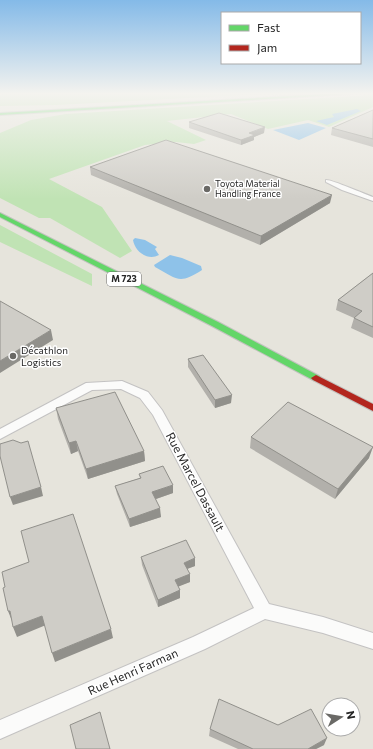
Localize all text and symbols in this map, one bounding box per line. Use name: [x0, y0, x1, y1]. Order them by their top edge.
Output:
legend: [221, 12, 361, 64]
text: Fast: [257, 20, 280, 34]
text: Jam: [257, 40, 277, 55]
place label: Toyota Material Handling France: [215, 178, 281, 199]
marker: Toyota Material Handling France: [202, 184, 212, 194]
road number: M 723: [107, 272, 141, 286]
place label: Décathlon Logistics: [21, 344, 68, 368]
marker: Décathlon Logistics: [8, 351, 18, 361]
street label: Rue Marcel Dassault: [164, 430, 228, 533]
street label: Rue Henri Farman: [85, 645, 180, 697]
north arrow: [321, 697, 361, 737]
text: N: [344, 709, 358, 720]

